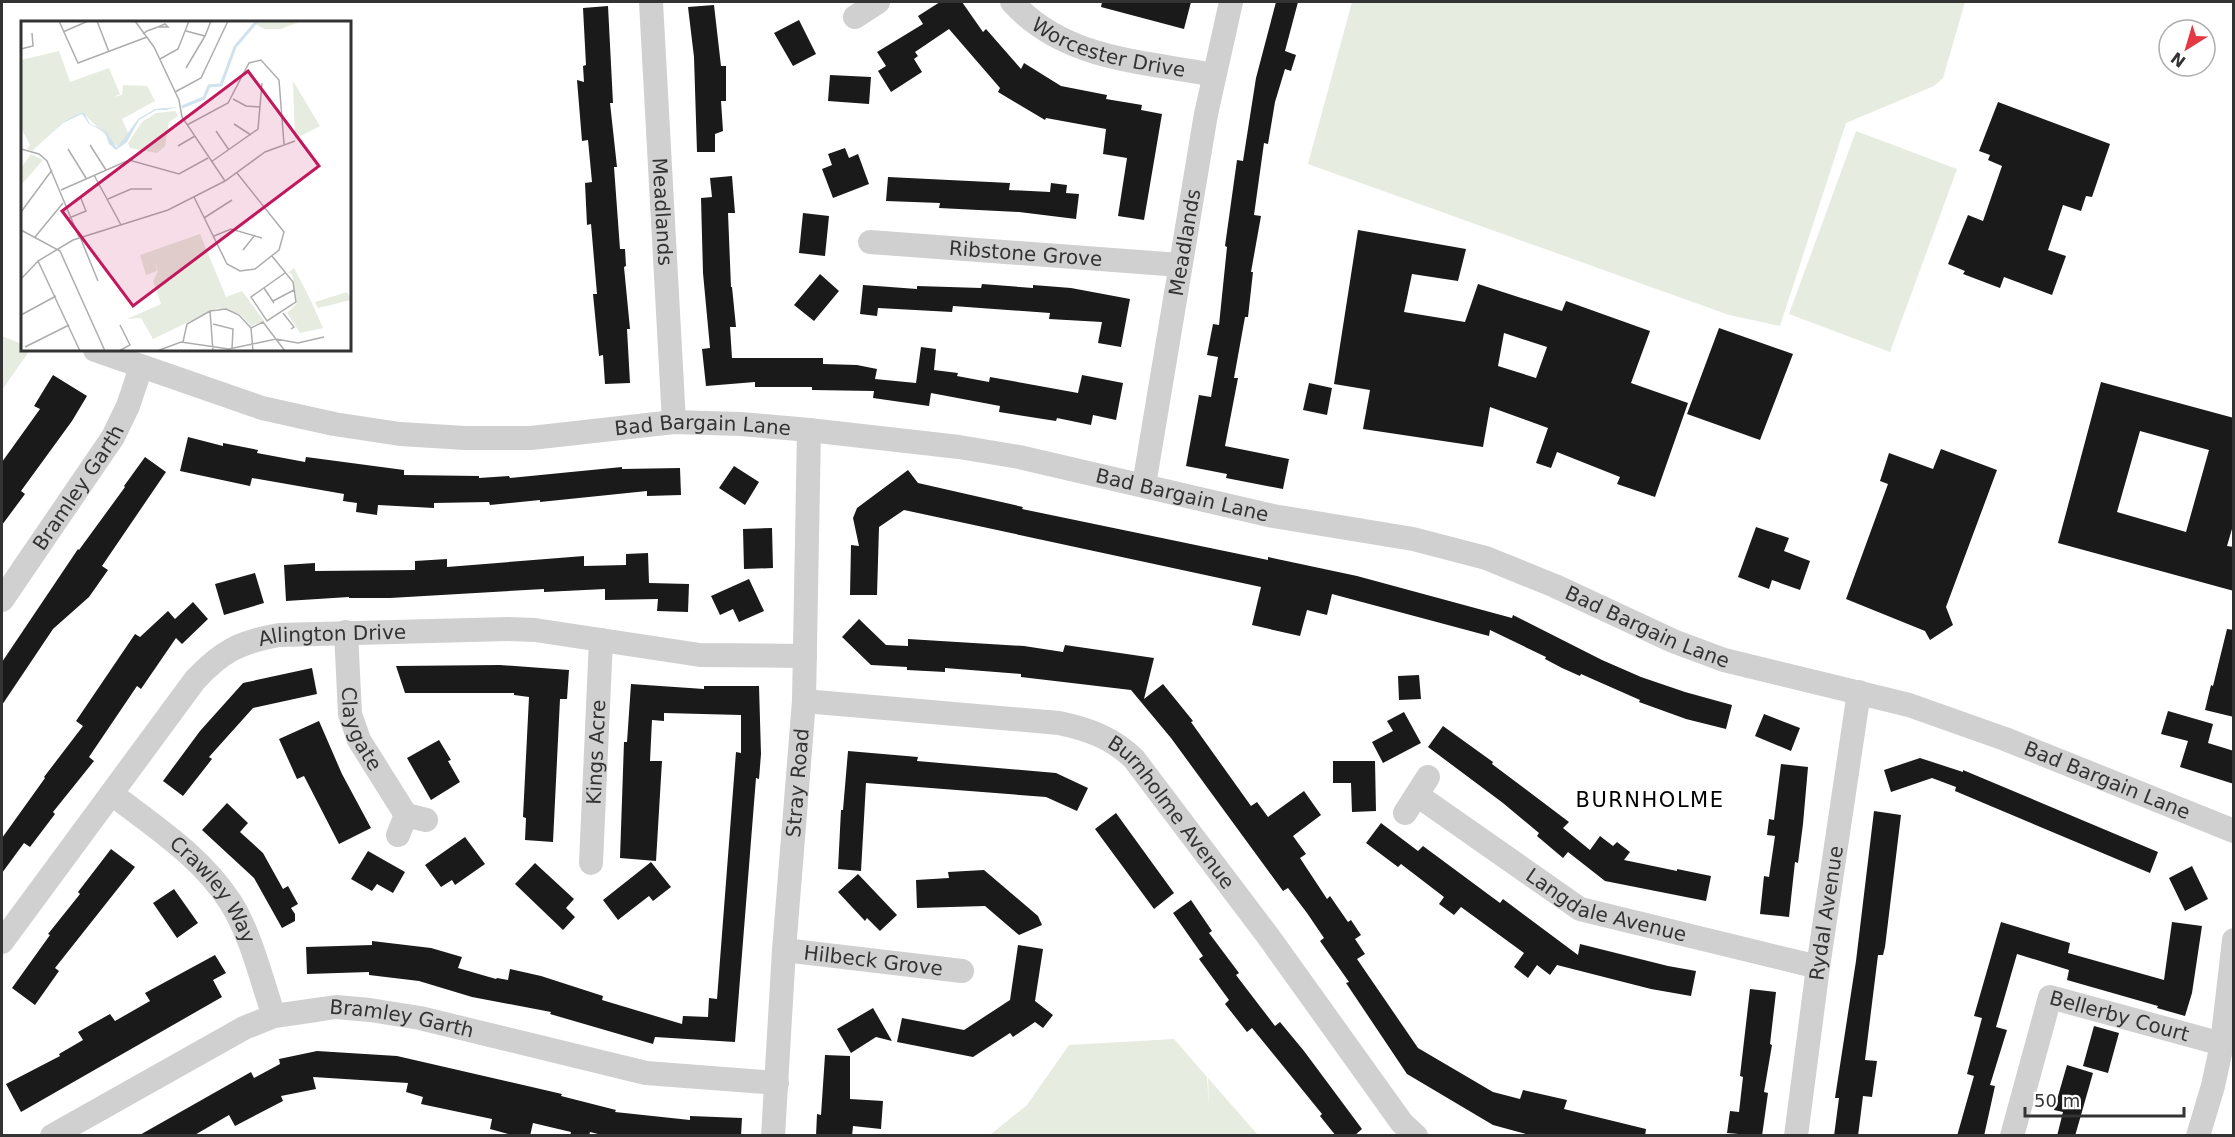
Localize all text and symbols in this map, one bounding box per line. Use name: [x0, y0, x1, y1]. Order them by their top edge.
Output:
street label: Worcester Drive: [1027, 12, 1187, 82]
north arrow: [2157, 18, 2217, 78]
inset map: [21, 21, 351, 351]
text: N: [2167, 48, 2189, 71]
street label: Meadlands: [648, 157, 677, 266]
street label: Meadlands: [1164, 187, 1205, 298]
street label: Ribstone Grove: [948, 236, 1103, 271]
street label: Bad Bargain Lane: [613, 410, 792, 441]
street label: Bramley Garth: [27, 421, 129, 555]
street label: Bad Bargain Lane: [1093, 463, 1271, 527]
street label: Bad Bargain Lane: [1561, 580, 1733, 673]
street label: Allington Drive: [256, 620, 406, 651]
street label: Claygate: [337, 686, 387, 775]
street label: Kings Acre: [582, 699, 610, 805]
street label: Stray Road: [781, 727, 814, 838]
street label: Burnholme Avenue: [1103, 730, 1240, 893]
street label: Bad Bargain Lane: [2021, 736, 2194, 824]
district label: BURNHOLME: [1576, 788, 1725, 812]
street label: Crawley Way: [165, 831, 261, 947]
street label: Rydal Avenue: [1804, 844, 1848, 982]
street label: Langdale Avenue: [1521, 863, 1689, 947]
street label: Hilbeck Grove: [803, 940, 944, 981]
street label: Bellerby Court: [2047, 985, 2192, 1046]
street label: Bramley Garth: [329, 994, 476, 1043]
scale bar: [2025, 1080, 2184, 1118]
text: 50 m: [2034, 1090, 2080, 1111]

